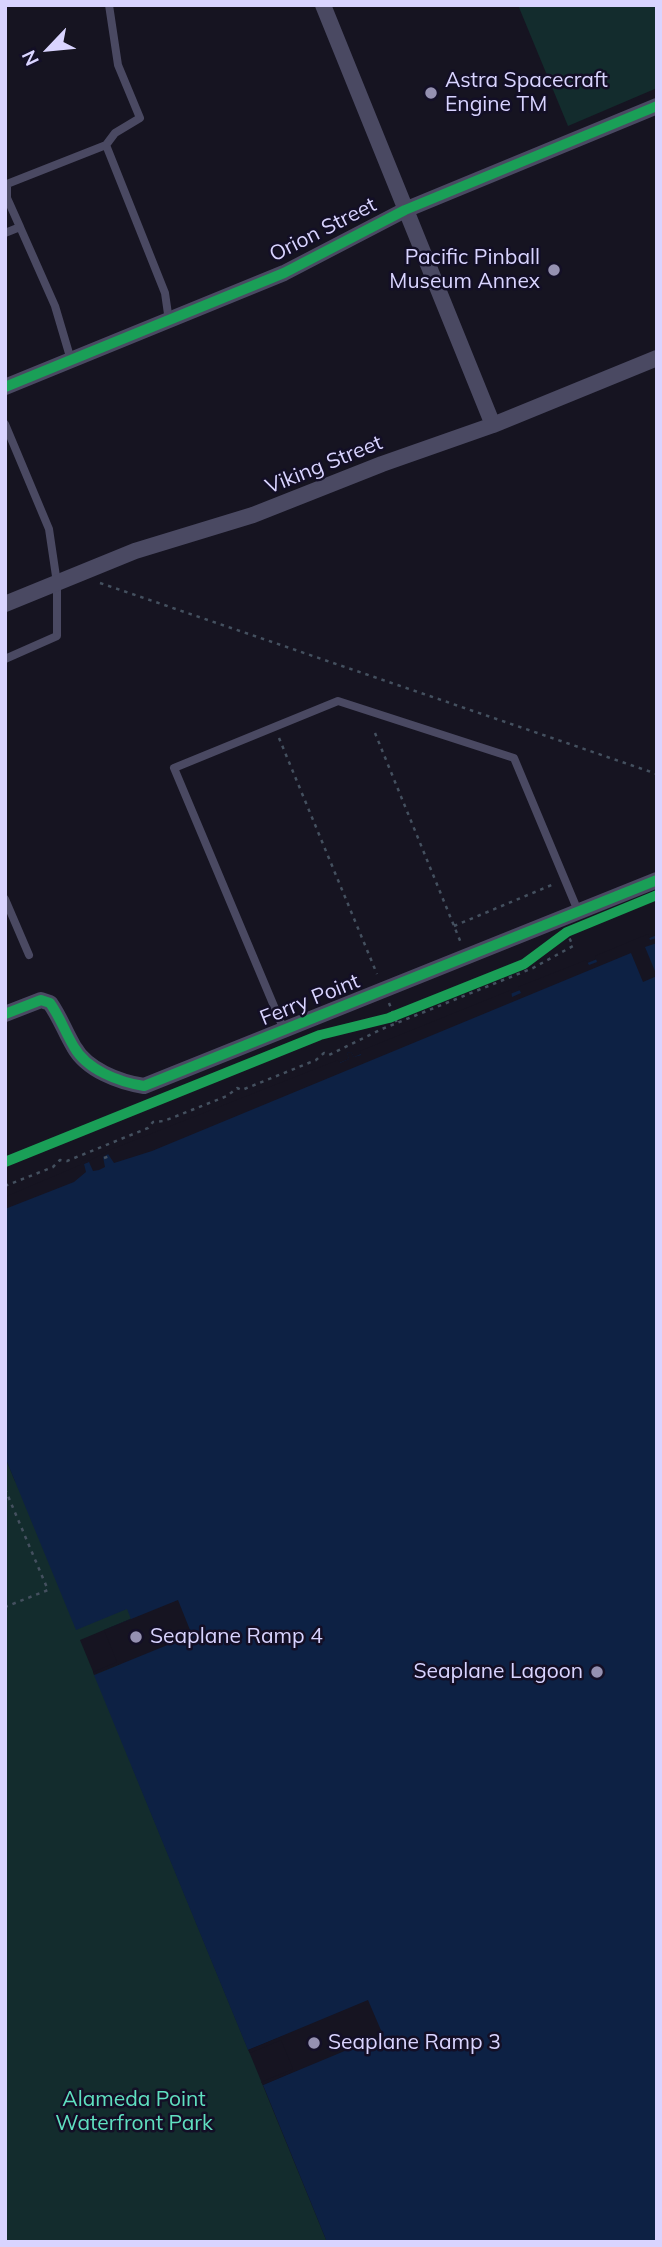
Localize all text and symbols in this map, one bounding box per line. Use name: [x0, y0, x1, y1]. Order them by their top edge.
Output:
north arrow: [14, 14, 84, 84]
text: N: [16, 46, 44, 70]
place label: Astra Spacecraft Engine TM: [445, 68, 608, 118]
marker: Astra Spacecraft Engine TM: [423, 85, 439, 101]
street label: Orion Street: [265, 192, 381, 268]
place label: Pacific Pinball Museum Annex: [389, 245, 540, 295]
marker: Pacific Pinball Museum Annex: [546, 262, 562, 278]
street label: Viking Street: [262, 430, 386, 500]
street label: Ferry Point: [257, 969, 363, 1031]
place label: Seaplane Ramp 4: [150, 1624, 323, 1650]
marker: Seaplane Ramp 4: [128, 1629, 144, 1645]
place label: Seaplane Lagoon: [413, 1659, 583, 1685]
marker: Seaplane Lagoon: [589, 1664, 605, 1680]
place label: Seaplane Ramp 3: [328, 2030, 501, 2056]
marker: Seaplane Ramp 3: [306, 2035, 322, 2051]
park label: Alameda Point Waterfront Park: [55, 2087, 213, 2137]

